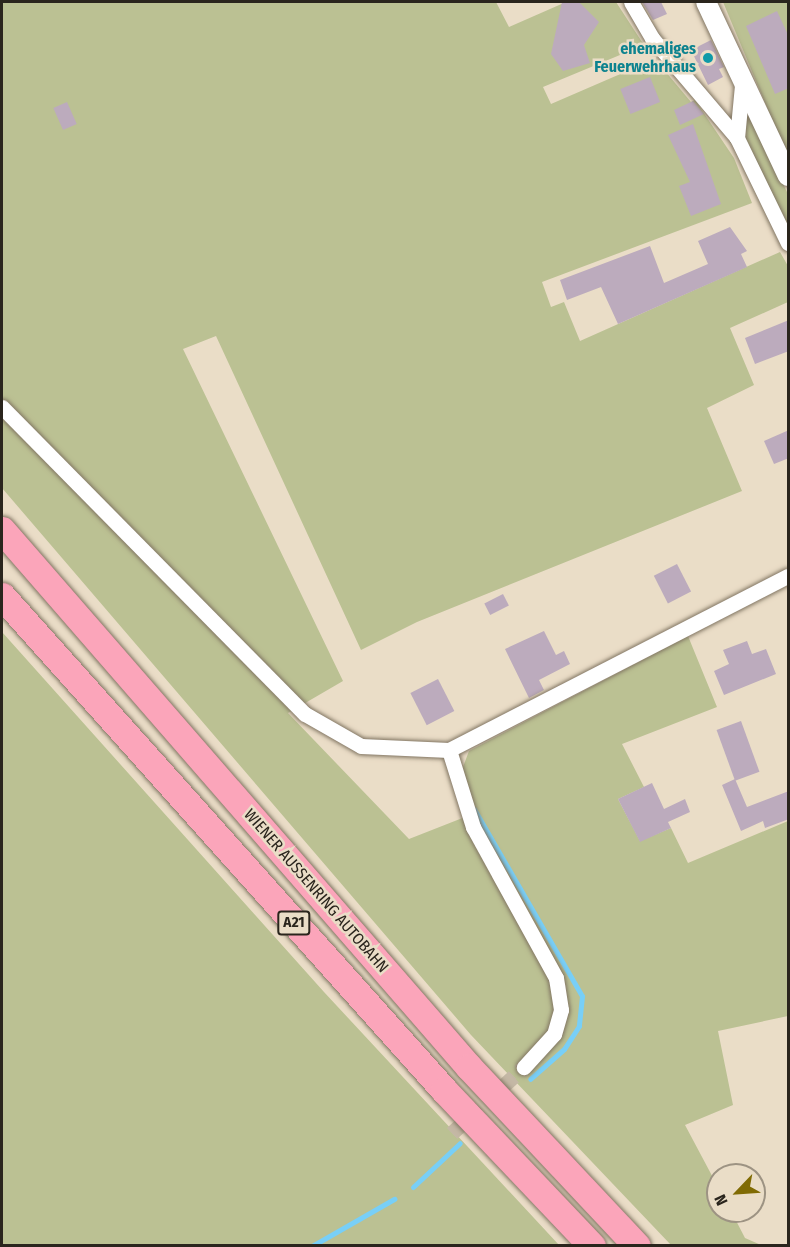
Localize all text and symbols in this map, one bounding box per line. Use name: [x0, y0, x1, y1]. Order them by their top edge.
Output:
place label: ehemaliges Feuerwehrhaus: [594, 39, 696, 77]
marker: ehemaliges Feuerwehrhaus: [701, 51, 715, 65]
street label: WIENER AUSSENRING AUTOBAHN: [240, 805, 392, 977]
road number: A21: [276, 911, 312, 935]
north arrow: [706, 1163, 766, 1223]
text: N: [710, 1192, 732, 1208]

